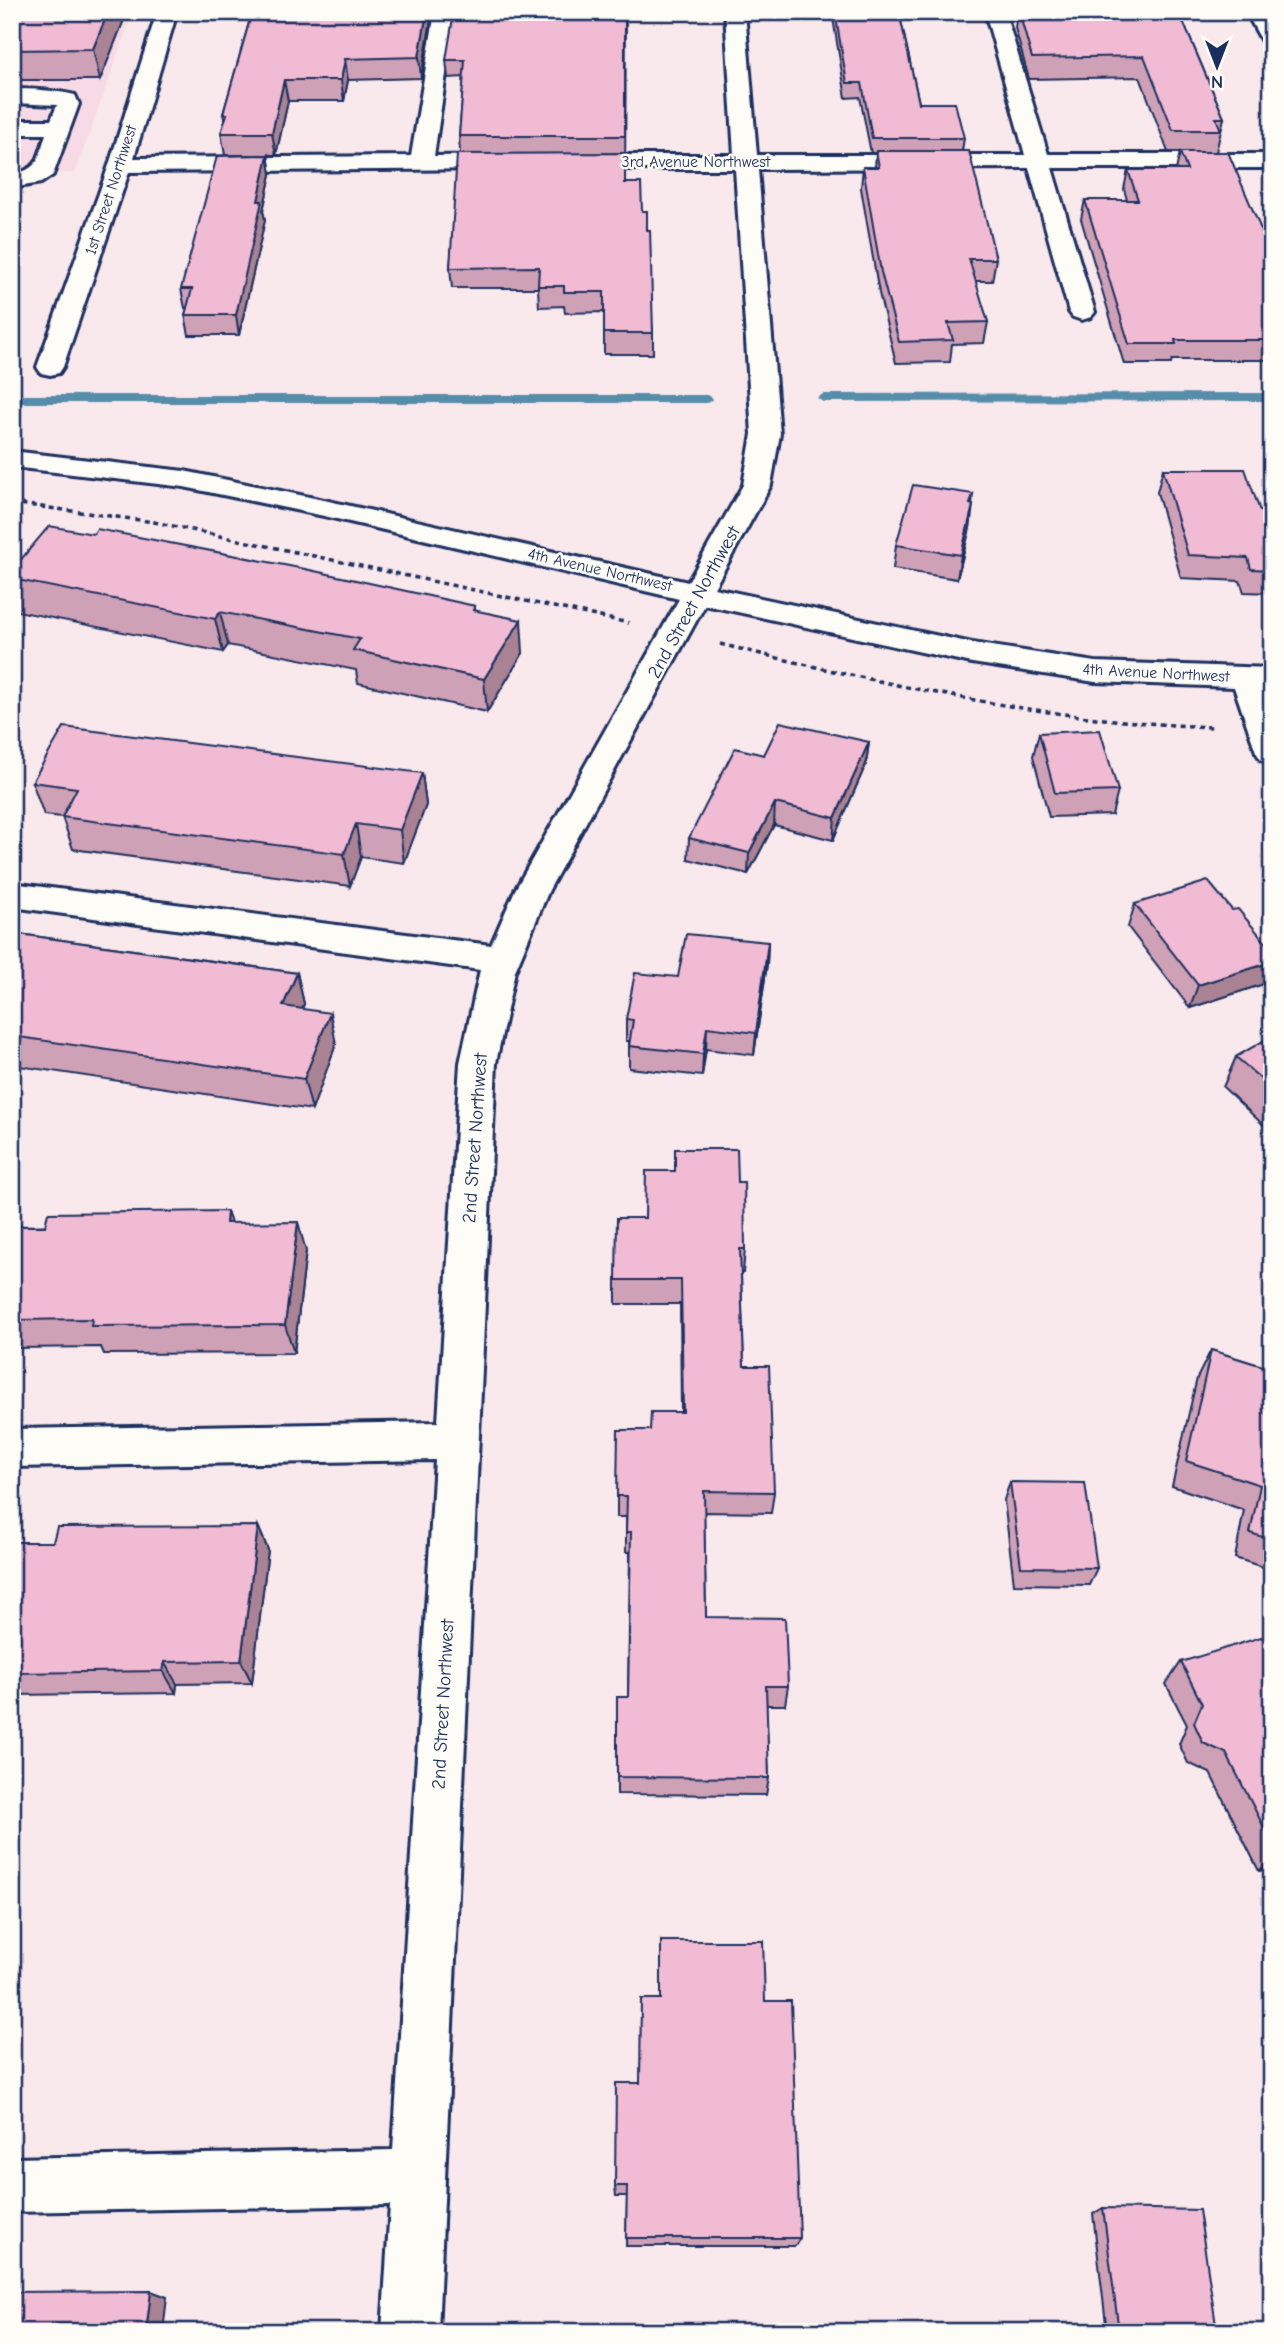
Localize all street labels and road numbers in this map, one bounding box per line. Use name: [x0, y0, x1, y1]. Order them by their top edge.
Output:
street label: 1st Street Northwest: [82, 122, 141, 257]
street label: 3rd Avenue Northwest: [622, 153, 771, 171]
street label: 2nd Street Northwest: [643, 522, 745, 682]
street label: 4th Avenue Northwest: [526, 545, 674, 595]
street label: 4th Avenue Northwest: [1082, 660, 1230, 686]
street label: 2nd Street Northwest: [458, 1052, 492, 1224]
street label: 2nd Street Northwest: [428, 1618, 458, 1790]

